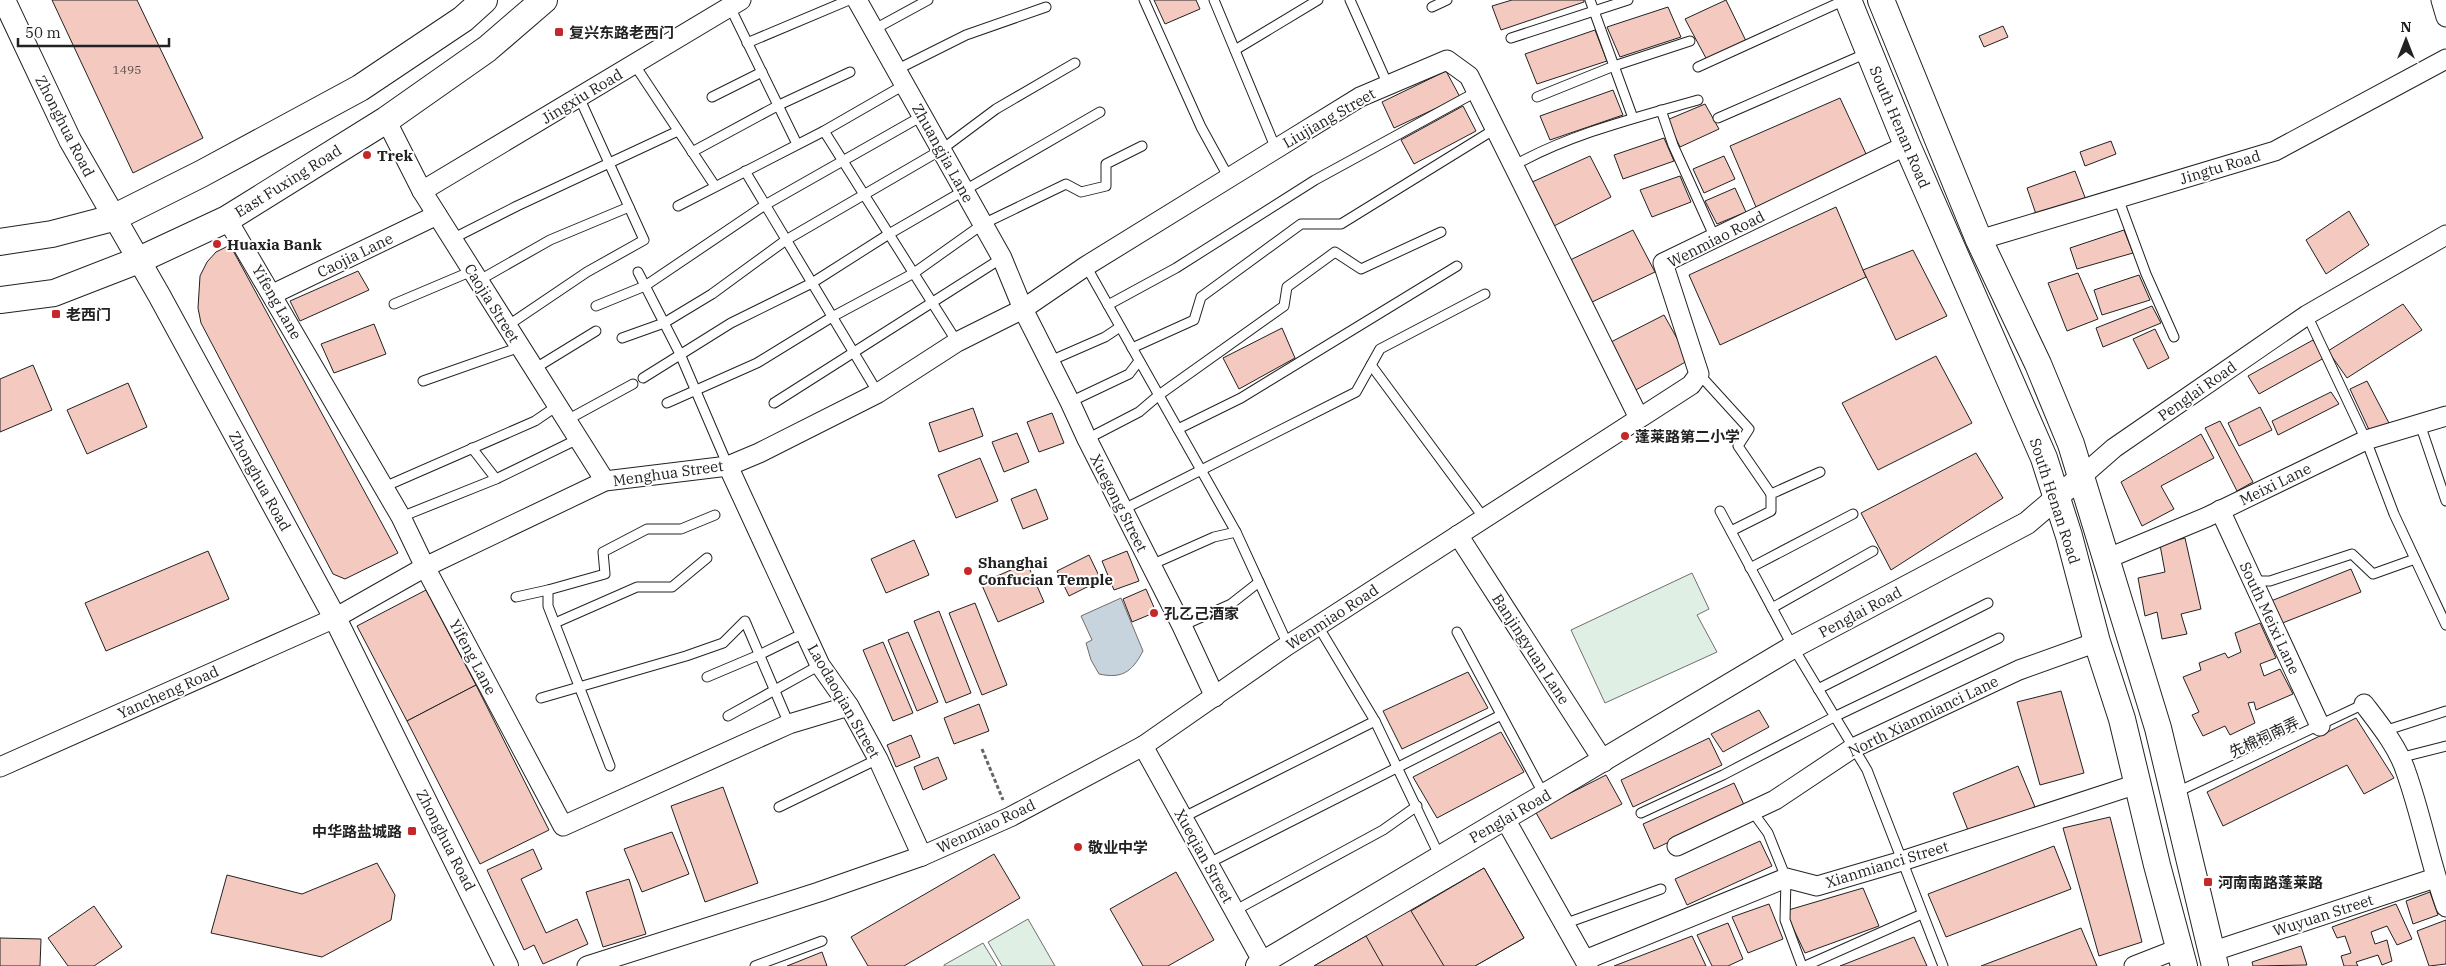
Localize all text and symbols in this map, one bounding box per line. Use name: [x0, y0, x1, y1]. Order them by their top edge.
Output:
scale bar: [18, 15, 169, 47]
north arrow: [2381, 15, 2431, 65]
text: N: [2400, 18, 2412, 36]
text: 50 m: [25, 23, 61, 42]
place label: 复兴东路老西门: [569, 23, 674, 42]
marker: 复兴东路老西门: [553, 26, 565, 38]
house number: 1495: [113, 62, 141, 77]
street label: South Henan Road: [1866, 63, 1934, 191]
street label: Jingxiu Road: [538, 64, 626, 128]
street label: Zhonghua Road: [31, 72, 99, 180]
street label: Liujiang Street: [1279, 84, 1379, 152]
street label: Zhuangjia Lane: [908, 100, 978, 206]
street label: East Fuxing Road: [231, 141, 345, 221]
place label: Trek: [377, 146, 413, 165]
street label: Jingtu Road: [2177, 146, 2263, 188]
marker: Trek: [361, 149, 373, 161]
street label: Wenmiao Road: [1664, 206, 1768, 272]
street label: Caojia Lane: [314, 229, 396, 281]
place label: Huaxia Bank: [227, 235, 322, 254]
marker: Huaxia Bank: [211, 238, 223, 250]
street label: Caojia Street: [460, 260, 524, 346]
street label: Yifeng Lane: [248, 261, 306, 343]
place label: 老西门: [66, 305, 111, 324]
marker: 老西门: [50, 308, 62, 320]
street label: Penglai Road: [2154, 357, 2240, 425]
place label: 蓬莱路第二小学: [1635, 427, 1740, 446]
street label: Zhonghua Road: [225, 428, 295, 534]
marker: 蓬莱路第二小学: [1619, 430, 1631, 442]
street label: South Henan Road: [2026, 436, 2084, 566]
street label: Xuegong Street: [1086, 451, 1152, 555]
street label: Menghua Street: [612, 456, 724, 490]
street label: Meixi Lane: [2236, 459, 2314, 509]
place label: Shanghai Confucian Temple: [978, 553, 1113, 589]
street label: South Meixi Lane: [2236, 559, 2304, 677]
marker: Shanghai Confucian Temple: [962, 565, 974, 577]
street label: Wenmiao Road: [1282, 580, 1382, 654]
street label: Penglai Road: [1815, 582, 1905, 642]
street label: Banjingyuan Lane: [1488, 590, 1574, 708]
place label: 孔乙己酒家: [1164, 604, 1239, 623]
marker: 孔乙己酒家: [1148, 607, 1160, 619]
street label: Yifeng Lane: [445, 616, 501, 698]
street label: Laodaoqian Street: [804, 641, 884, 761]
street label: Yancheng Road: [115, 661, 221, 723]
street label: North Xianmianci Lane: [1845, 671, 2001, 761]
street label: 先棉祠南弄: [2226, 713, 2302, 761]
street label: Penglai Road: [1466, 785, 1554, 847]
street label: Zhonghua Road: [412, 786, 480, 894]
street label: Wenmiao Road: [934, 795, 1038, 857]
street label: Xueqian Street: [1170, 806, 1238, 906]
place label: 中华路盐城路: [312, 822, 402, 841]
marker: 中华路盐城路: [406, 825, 418, 837]
street label: Xianmianci Street: [1823, 836, 1951, 892]
place label: 敬业中学: [1088, 838, 1148, 857]
marker: 敬业中学: [1072, 841, 1084, 853]
place label: 河南南路蓬莱路: [2218, 873, 2323, 892]
marker: 河南南路蓬莱路: [2202, 876, 2214, 888]
street label: Wuyuan Street: [2270, 890, 2376, 940]

